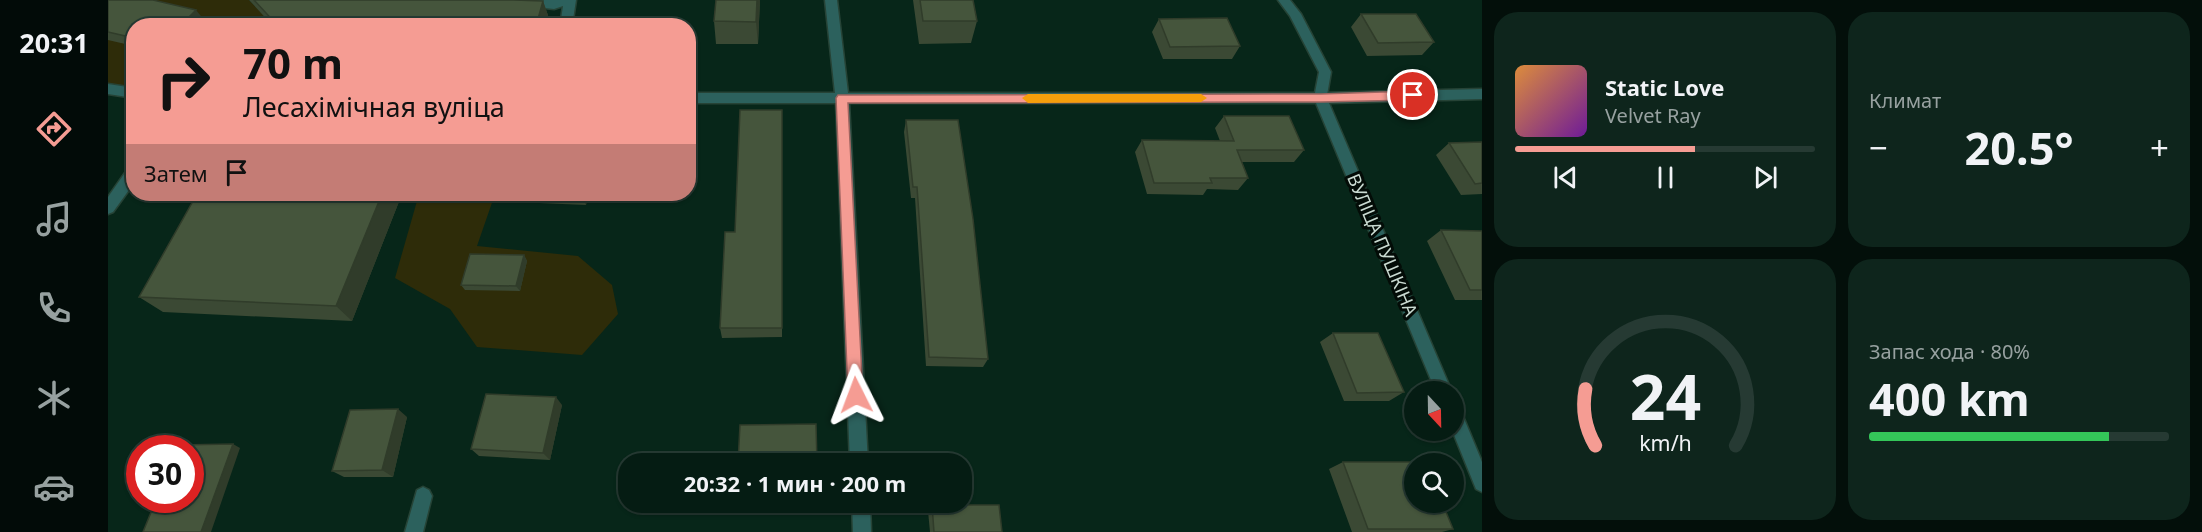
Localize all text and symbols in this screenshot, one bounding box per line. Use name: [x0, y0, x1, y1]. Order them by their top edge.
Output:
text: 20:31: [19, 24, 89, 61]
text: 70 m: [243, 34, 343, 91]
icon: right: [144, 42, 222, 120]
pin: [1387, 69, 1438, 120]
text: Static Love: [1605, 72, 1724, 102]
icon: arrive: [1396, 78, 1429, 111]
text: Климат: [1869, 87, 1941, 114]
text: Лесахімічная вуліца: [243, 88, 505, 125]
text: Velvet Ray: [1605, 102, 1701, 129]
icon: directions: [33, 108, 75, 150]
text: 20.5°: [1965, 117, 2073, 178]
text: −: [1869, 125, 1888, 170]
text: +: [2150, 125, 2169, 170]
icon: arrive: [220, 156, 253, 189]
text: Затем: [144, 158, 208, 188]
icon: previous: [1549, 161, 1582, 194]
icon: pause: [1649, 161, 1682, 194]
icon: next: [1749, 161, 1782, 194]
street label: ВУЛІЦА ПУШКІНА: [1342, 170, 1424, 320]
icon: music: [33, 198, 75, 240]
icon: phone: [33, 287, 75, 329]
text: Запас хода · 80%: [1869, 338, 2030, 365]
text: 24: [1629, 353, 1701, 438]
position arrow: [824, 363, 888, 427]
text: 400 km: [1869, 368, 2030, 429]
icon: climate: [33, 377, 75, 419]
north arrow: [1404, 381, 1464, 441]
map controls: [1404, 381, 1464, 513]
text: km/h: [1639, 429, 1691, 458]
speed limit sign: 30: [126, 435, 204, 513]
button: search: [1404, 453, 1464, 513]
icon: car: [33, 466, 75, 508]
text: 20:32 · 1 мин · 200 m: [684, 468, 906, 498]

